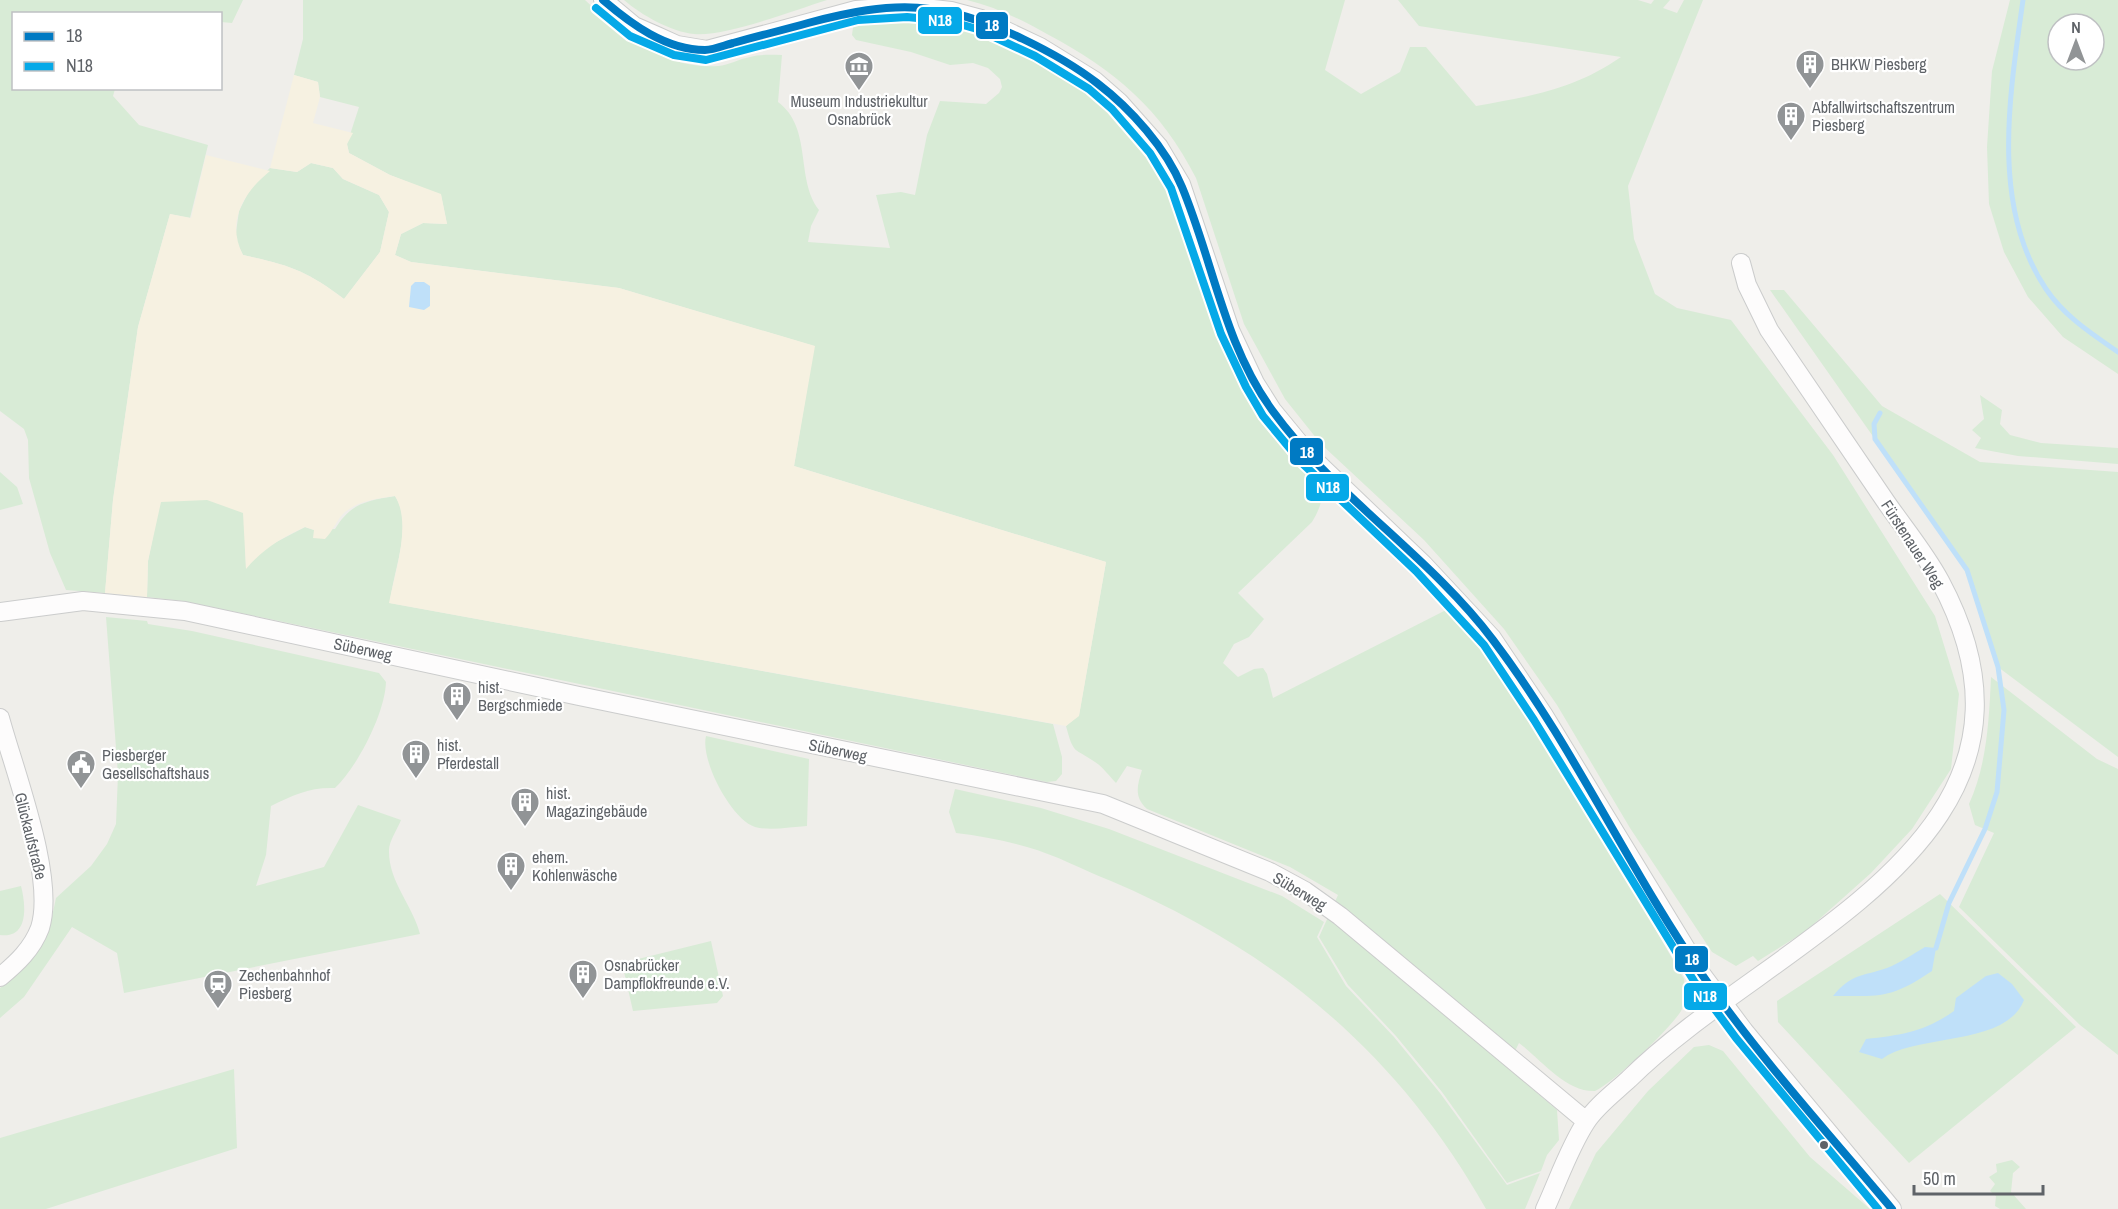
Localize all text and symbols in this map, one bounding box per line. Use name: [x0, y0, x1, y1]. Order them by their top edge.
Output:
line badge: N18: [917, 6, 963, 35]
text: N18: [928, 9, 952, 31]
line badge: 18: [975, 11, 1009, 40]
legend: [12, 12, 222, 90]
north arrow: [2046, 12, 2106, 72]
text: 18: [985, 14, 999, 36]
text: N: [2071, 16, 2081, 38]
text: 18: [66, 23, 82, 48]
building icon: BHKW Piesberg: [1794, 48, 1826, 90]
museum icon: Museum Industriekultur Osnabrück: [843, 50, 875, 92]
text: N18: [66, 53, 93, 78]
place label: BHKW Piesberg: [1831, 53, 1927, 75]
place label: Museum Industriekultur Osnabrück: [790, 90, 928, 130]
place label: Abfallwirtschaftszentrum Piesberg: [1811, 96, 1955, 136]
building icon: Abfallwirtschaftszentrum Piesberg: [1775, 100, 1807, 142]
line badge: 18: [1289, 437, 1324, 466]
text: 18: [1300, 441, 1314, 463]
line badge: N18: [1305, 473, 1350, 502]
text: N18: [1316, 476, 1340, 498]
street label: Fürstenauer Weg: [1876, 496, 1950, 593]
street label: Süberweg: [332, 632, 395, 666]
place label: hist. Bergschmiede: [478, 676, 563, 716]
building icon: hist. Bergschmiede: [441, 680, 473, 722]
street label: Süberweg: [807, 733, 870, 767]
place label: hist. Pferdestall: [437, 734, 499, 774]
building icon: hist. Pferdestall: [400, 738, 432, 780]
place label: Piesberger Gesellschaftshaus: [102, 744, 209, 784]
public building icon: Piesberger Gesellschaftshaus: [65, 748, 97, 790]
place label: hist. Magazingebäude: [546, 782, 647, 822]
building icon: hist. Magazingebäude: [509, 786, 541, 828]
street label: Glückaufstraße: [10, 790, 52, 882]
place label: ehem. Kohlenwäsche: [532, 846, 617, 886]
building icon: ehem. Kohlenwäsche: [495, 850, 527, 892]
street label: Süberweg: [1269, 866, 1332, 916]
line badge: 18: [1674, 945, 1709, 973]
text: 18: [1685, 948, 1699, 970]
place label: Osnabrücker Dampflokfreunde e.V.: [604, 954, 730, 994]
building icon: Osnabrücker Dampflokfreunde e.V.: [567, 958, 599, 1000]
place label: Zechenbahnhof Piesberg: [239, 964, 331, 1004]
station icon: Zechenbahnhof Piesberg: [202, 968, 234, 1010]
line badge: N18: [1683, 982, 1728, 1011]
text: N18: [1693, 985, 1717, 1007]
unlabelled marker: [1818, 1139, 1830, 1151]
scale bar: [1914, 1158, 2043, 1196]
text: 50 m: [1923, 1166, 1956, 1191]

